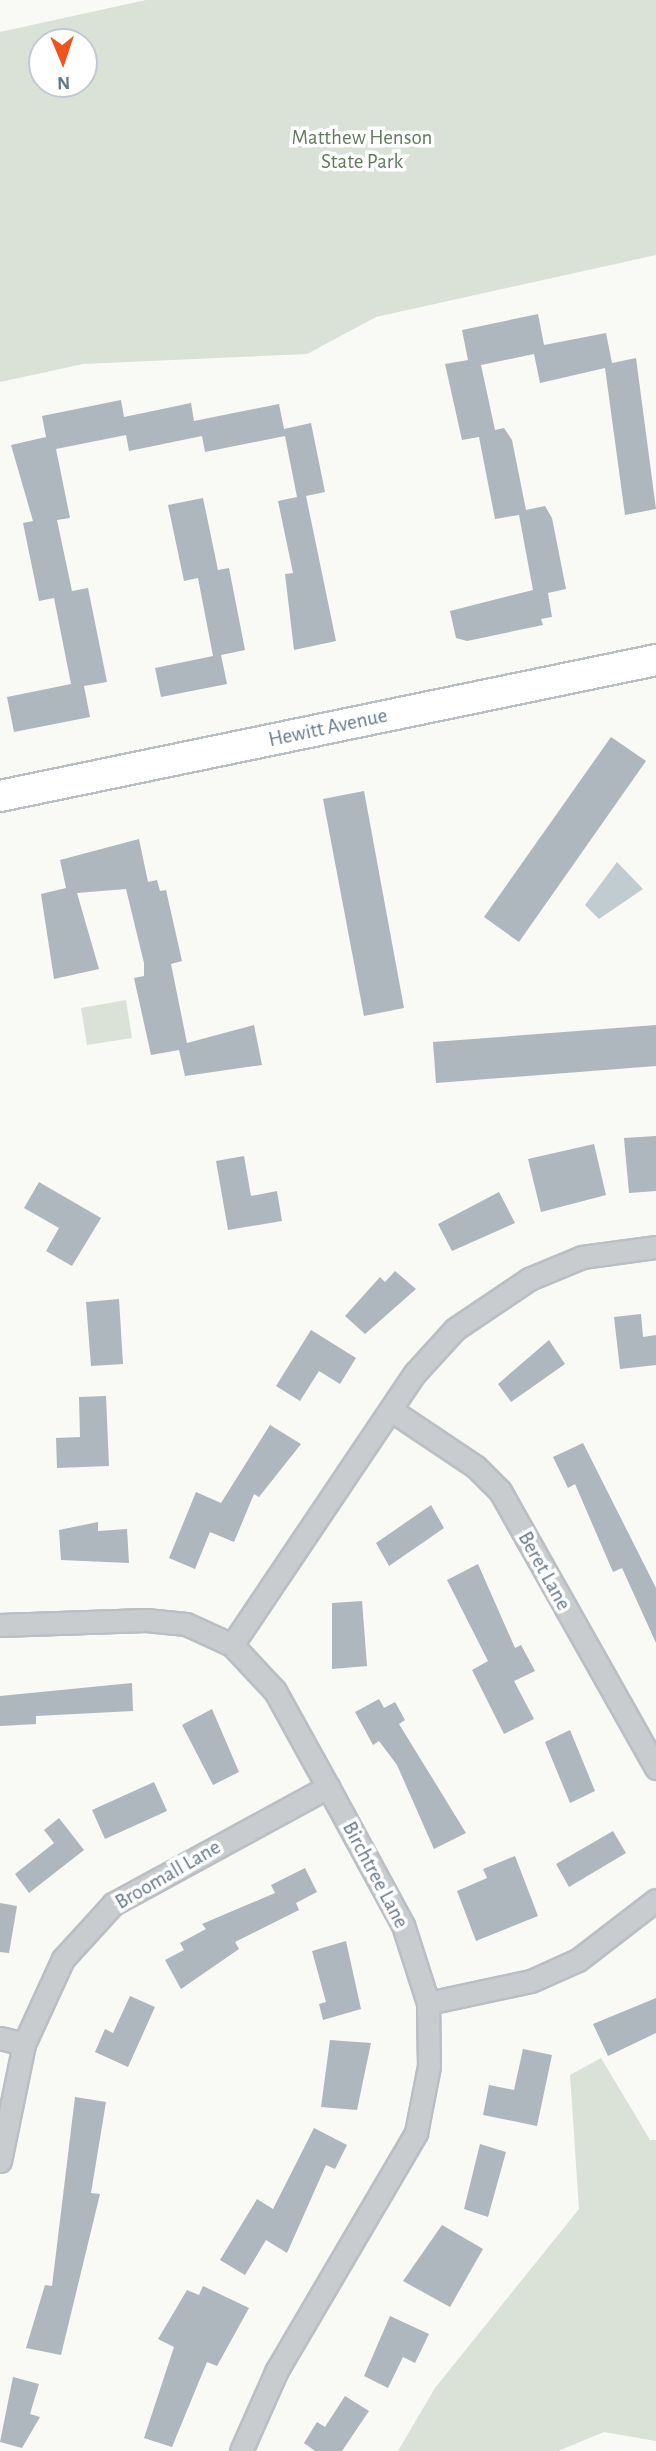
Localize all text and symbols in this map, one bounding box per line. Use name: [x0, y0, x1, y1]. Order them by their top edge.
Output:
north arrow: [28, 28, 98, 98]
text: N: [57, 73, 71, 92]
park label: Matthew Henson State Park: [292, 125, 432, 175]
street label: Hewitt Avenue: [266, 703, 390, 753]
street label: Beret Lane: [512, 1527, 576, 1615]
street label: Birchtree Lane: [336, 1817, 414, 1933]
street label: Broomall Lane: [111, 1835, 225, 1915]

